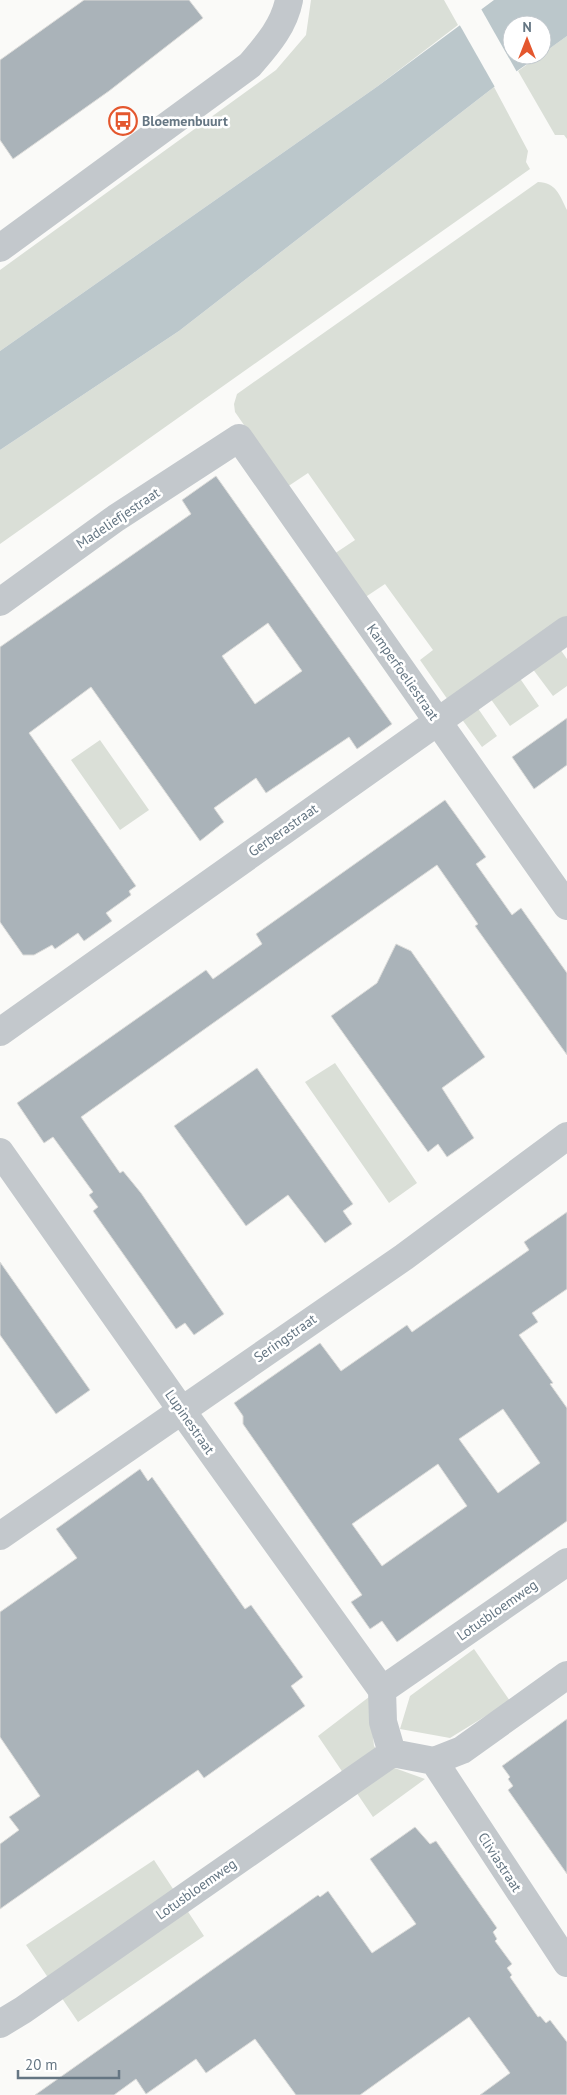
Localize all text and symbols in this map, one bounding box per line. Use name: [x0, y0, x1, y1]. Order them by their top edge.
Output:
north arrow: [502, 15, 552, 65]
text: N: [522, 18, 532, 36]
bus stop icon: Bloemenbuurt: [108, 106, 138, 136]
place label: Bloemenbuurt: [142, 112, 228, 130]
street label: Madeliefjestraat: [73, 483, 163, 553]
street label: Kamperfoeliestraat: [363, 620, 443, 724]
street label: Gerberastraat: [245, 799, 321, 861]
street label: Seringstraat: [250, 1310, 320, 1366]
street label: Lupinestraat: [161, 1386, 219, 1458]
street label: Lotusbloemweg: [453, 1576, 541, 1644]
street label: Cliviastraat: [474, 1829, 526, 1895]
street label: Lotusbloemweg: [152, 1855, 240, 1923]
scale bar: [18, 2048, 119, 2080]
text: 20 m: [25, 2055, 58, 2074]

